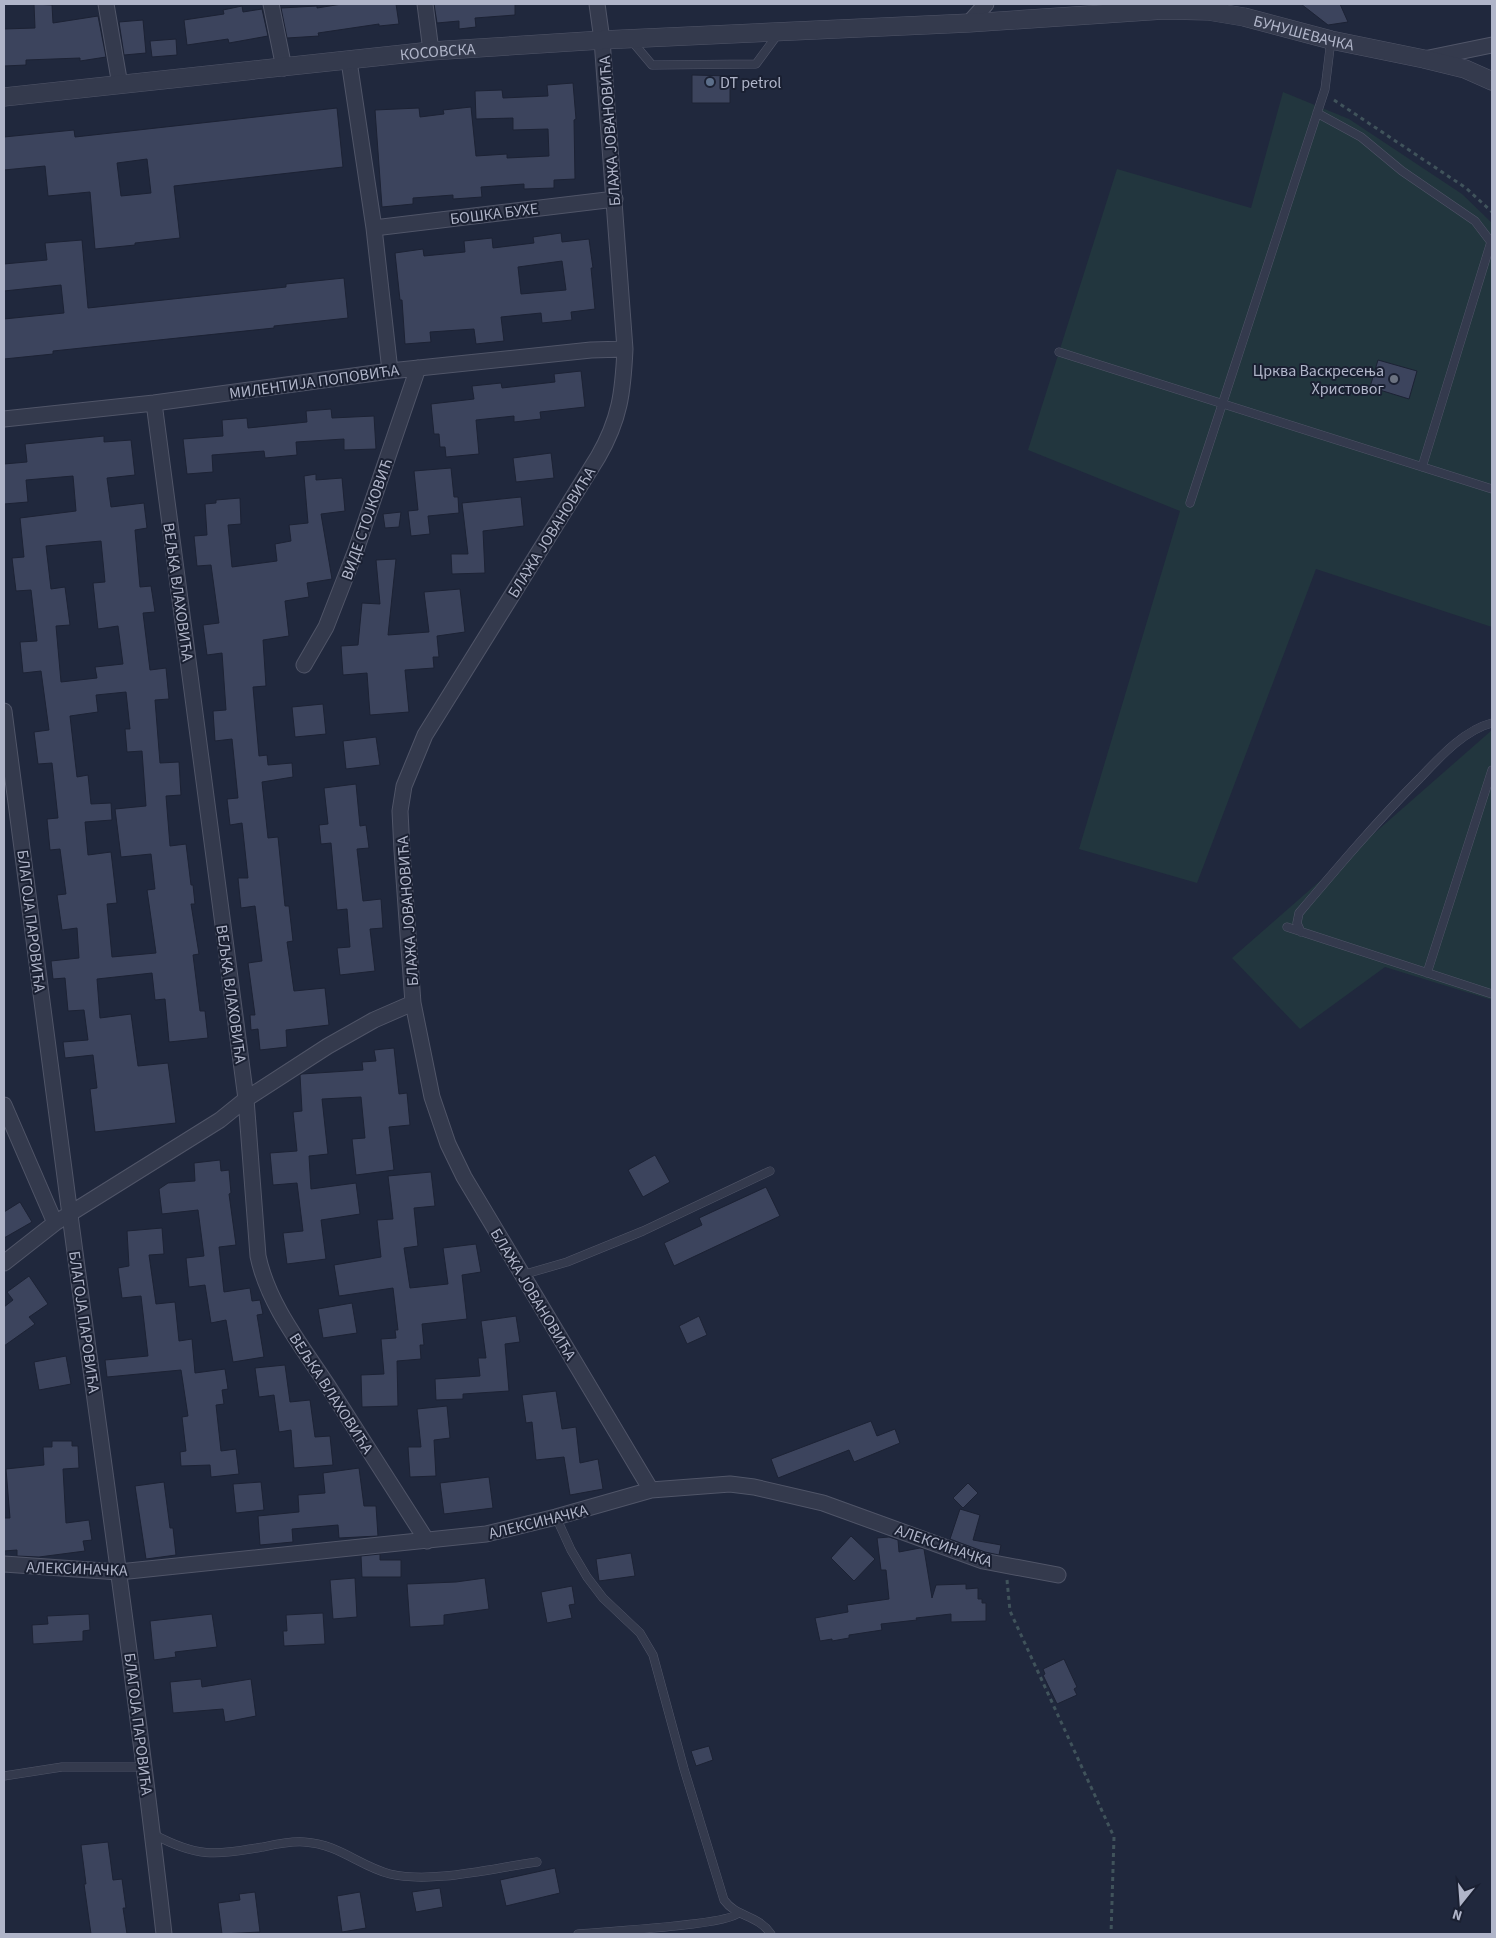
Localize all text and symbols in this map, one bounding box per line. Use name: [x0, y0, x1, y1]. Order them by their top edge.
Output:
street label: БУНУШЕВАЧКА: [1251, 10, 1356, 56]
street label: КОСОВСКА: [399, 38, 476, 66]
street label: БЛАЖА ЈОВАНОВИЋА: [594, 55, 626, 207]
place label: DT petrol: [720, 72, 781, 94]
marker: DT petrol: [704, 76, 716, 88]
street label: БОШКА БУХЕ: [449, 198, 540, 230]
street label: МИЛЕНТИЈА ПОПОВИЋА: [228, 359, 401, 405]
place label: Црква Васкресења Христовог: [1253, 360, 1384, 400]
marker: Црква Васкресења Христовог: [1388, 373, 1400, 385]
street label: ВИДЕ СТОЈКОВИЋ: [336, 456, 398, 583]
street label: БЛАЖА ЈОВАНОВИЋА: [503, 463, 601, 602]
street label: ВЕЉКА ВЛАХОВИЋА: [157, 521, 199, 663]
street label: БЛАЖА ЈОВАНОВИЋА: [392, 835, 424, 987]
street label: БЛАГОЈА ПАРОВИЋА: [11, 849, 51, 994]
street label: ВЕЉКА ВЛАХОВИЋА: [210, 923, 252, 1065]
street label: БЛАЖА ЈОВАНОВИЋА: [485, 1224, 581, 1365]
street label: БЛАГОЈА ПАРОВИЋА: [63, 1250, 105, 1395]
street label: ВЕЉКА ВЛАХОВИЋА: [284, 1329, 379, 1458]
street label: АЛЕКСИНАЧКА: [486, 1499, 590, 1545]
street label: АЛЕКСИНАЧКА: [892, 1519, 996, 1573]
street label: АЛЕКСИНАЧКА: [26, 1556, 128, 1582]
street label: БЛАГОЈА ПАРОВИЋА: [118, 1652, 158, 1797]
north arrow: [1436, 1878, 1486, 1928]
text: N: [1450, 1904, 1465, 1925]

